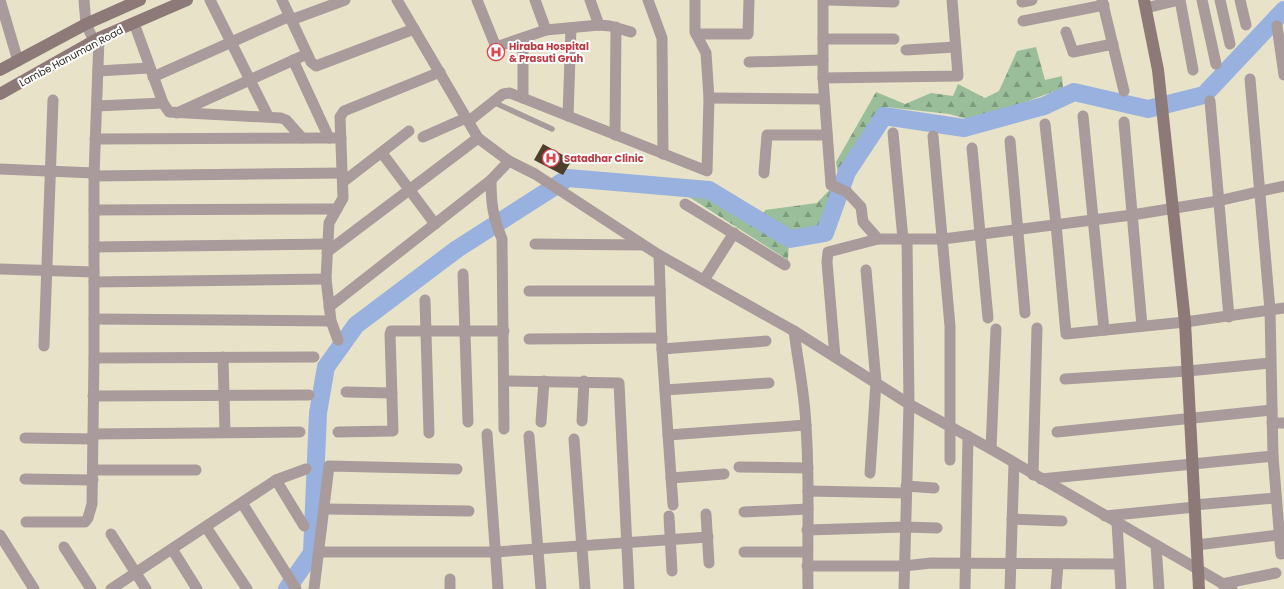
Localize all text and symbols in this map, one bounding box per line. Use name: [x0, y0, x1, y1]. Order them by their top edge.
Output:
street label: Lambe Hanuman Road: [17, 23, 126, 90]
place label: Hiraba Hospital & Prasuti Gruh: [509, 39, 589, 66]
hospital icon: Hiraba Hospital & Prasuti Gruh: [486, 42, 506, 62]
hospital icon: Satadhar Clinic: [541, 148, 561, 168]
place label: Satadhar Clinic: [564, 151, 644, 166]

